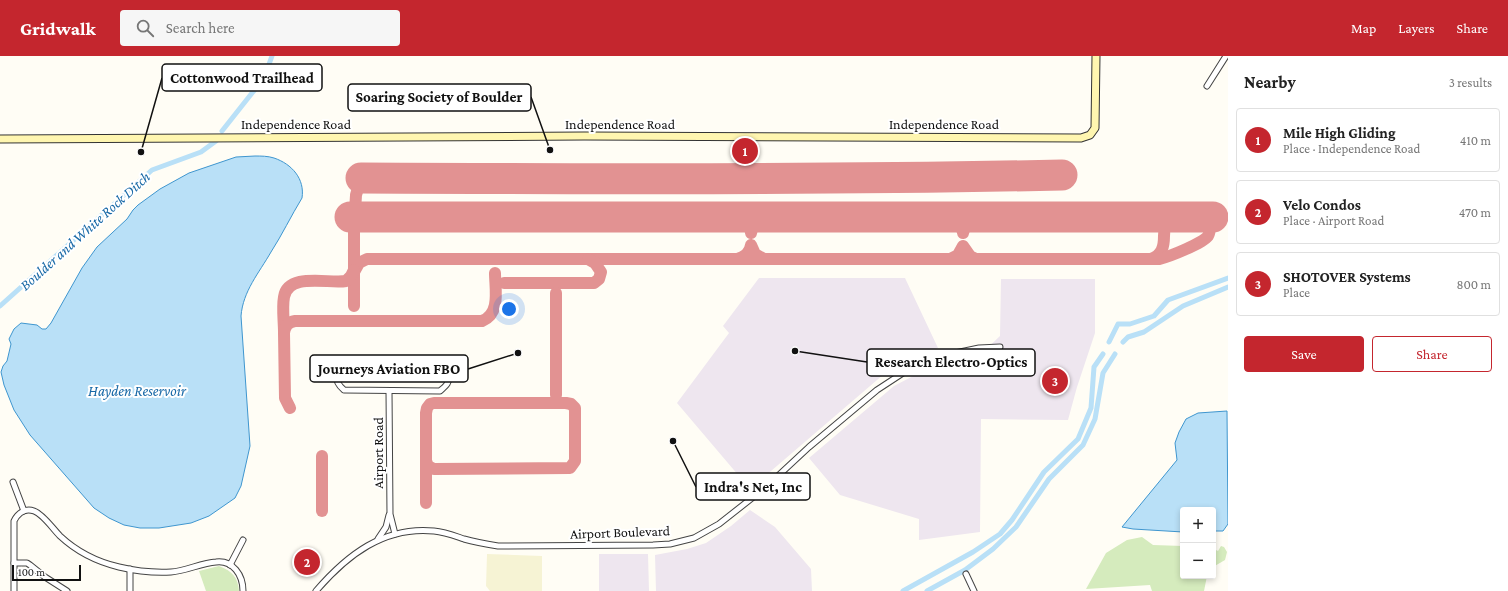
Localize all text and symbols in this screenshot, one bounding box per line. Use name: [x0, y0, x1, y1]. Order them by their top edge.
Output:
search box: [120, 10, 400, 46]
icon: search: [134, 17, 156, 39]
text: Gridwalk: [20, 18, 96, 39]
text: Search here: [166, 20, 235, 36]
text: Map: [1351, 20, 1376, 36]
text: Layers: [1398, 20, 1435, 36]
text: Share: [1457, 20, 1488, 36]
callout: Cottonwood Trailhead: [162, 64, 322, 91]
text: Cottonwood Trailhead: [170, 70, 315, 86]
text: Nearby: [1244, 73, 1296, 92]
text: 3 results: [1449, 75, 1492, 90]
callout: Soaring Society of Boulder: [348, 84, 531, 111]
text: Soaring Society of Boulder: [355, 89, 523, 105]
street label: Independence Road: [241, 116, 352, 132]
street label: Independence Road: [565, 116, 676, 132]
street label: Independence Road: [889, 116, 1000, 132]
text: Mile High Gliding: [1283, 125, 1396, 141]
text: 1: [1256, 133, 1260, 148]
text: 410 m: [1460, 133, 1491, 148]
pin: 1: [732, 136, 758, 166]
text: Place · Independence Road: [1283, 141, 1420, 156]
water label: Boulder and White Rock Ditch: [17, 168, 153, 294]
text: Velo Condos: [1283, 197, 1361, 213]
text: 2: [1255, 205, 1261, 220]
text: 470 m: [1459, 205, 1491, 220]
text: Place · Airport Road: [1283, 213, 1384, 228]
text: SHOTOVER Systems: [1283, 269, 1411, 285]
text: 3: [1255, 277, 1261, 292]
text: 800 m: [1456, 277, 1491, 292]
text: Place: [1283, 285, 1310, 300]
your location: [499, 299, 519, 319]
button: Save: [1244, 336, 1364, 372]
button: Share: [1372, 336, 1492, 372]
callout: Research Electro-Optics: [867, 349, 1035, 376]
text: Research Electro-Optics: [875, 354, 1027, 370]
callout: Journeys Aviation FBO: [310, 355, 468, 382]
text: Journeys Aviation FBO: [316, 361, 460, 377]
pin: 3: [1042, 366, 1068, 396]
water label: Hayden Reservoir: [88, 383, 187, 400]
street label: Airport Road: [370, 417, 386, 489]
callout: Indra's Net, Inc: [696, 473, 810, 500]
text: Indra's Net, Inc: [704, 479, 802, 495]
map controls: [1180, 507, 1216, 579]
button: +: [1180, 507, 1216, 543]
street label: Airport Boulevard: [570, 522, 671, 542]
button: −: [1180, 543, 1216, 579]
pin: 2: [294, 547, 320, 577]
scale bar: [12, 563, 81, 582]
text: 100 m: [18, 566, 45, 578]

